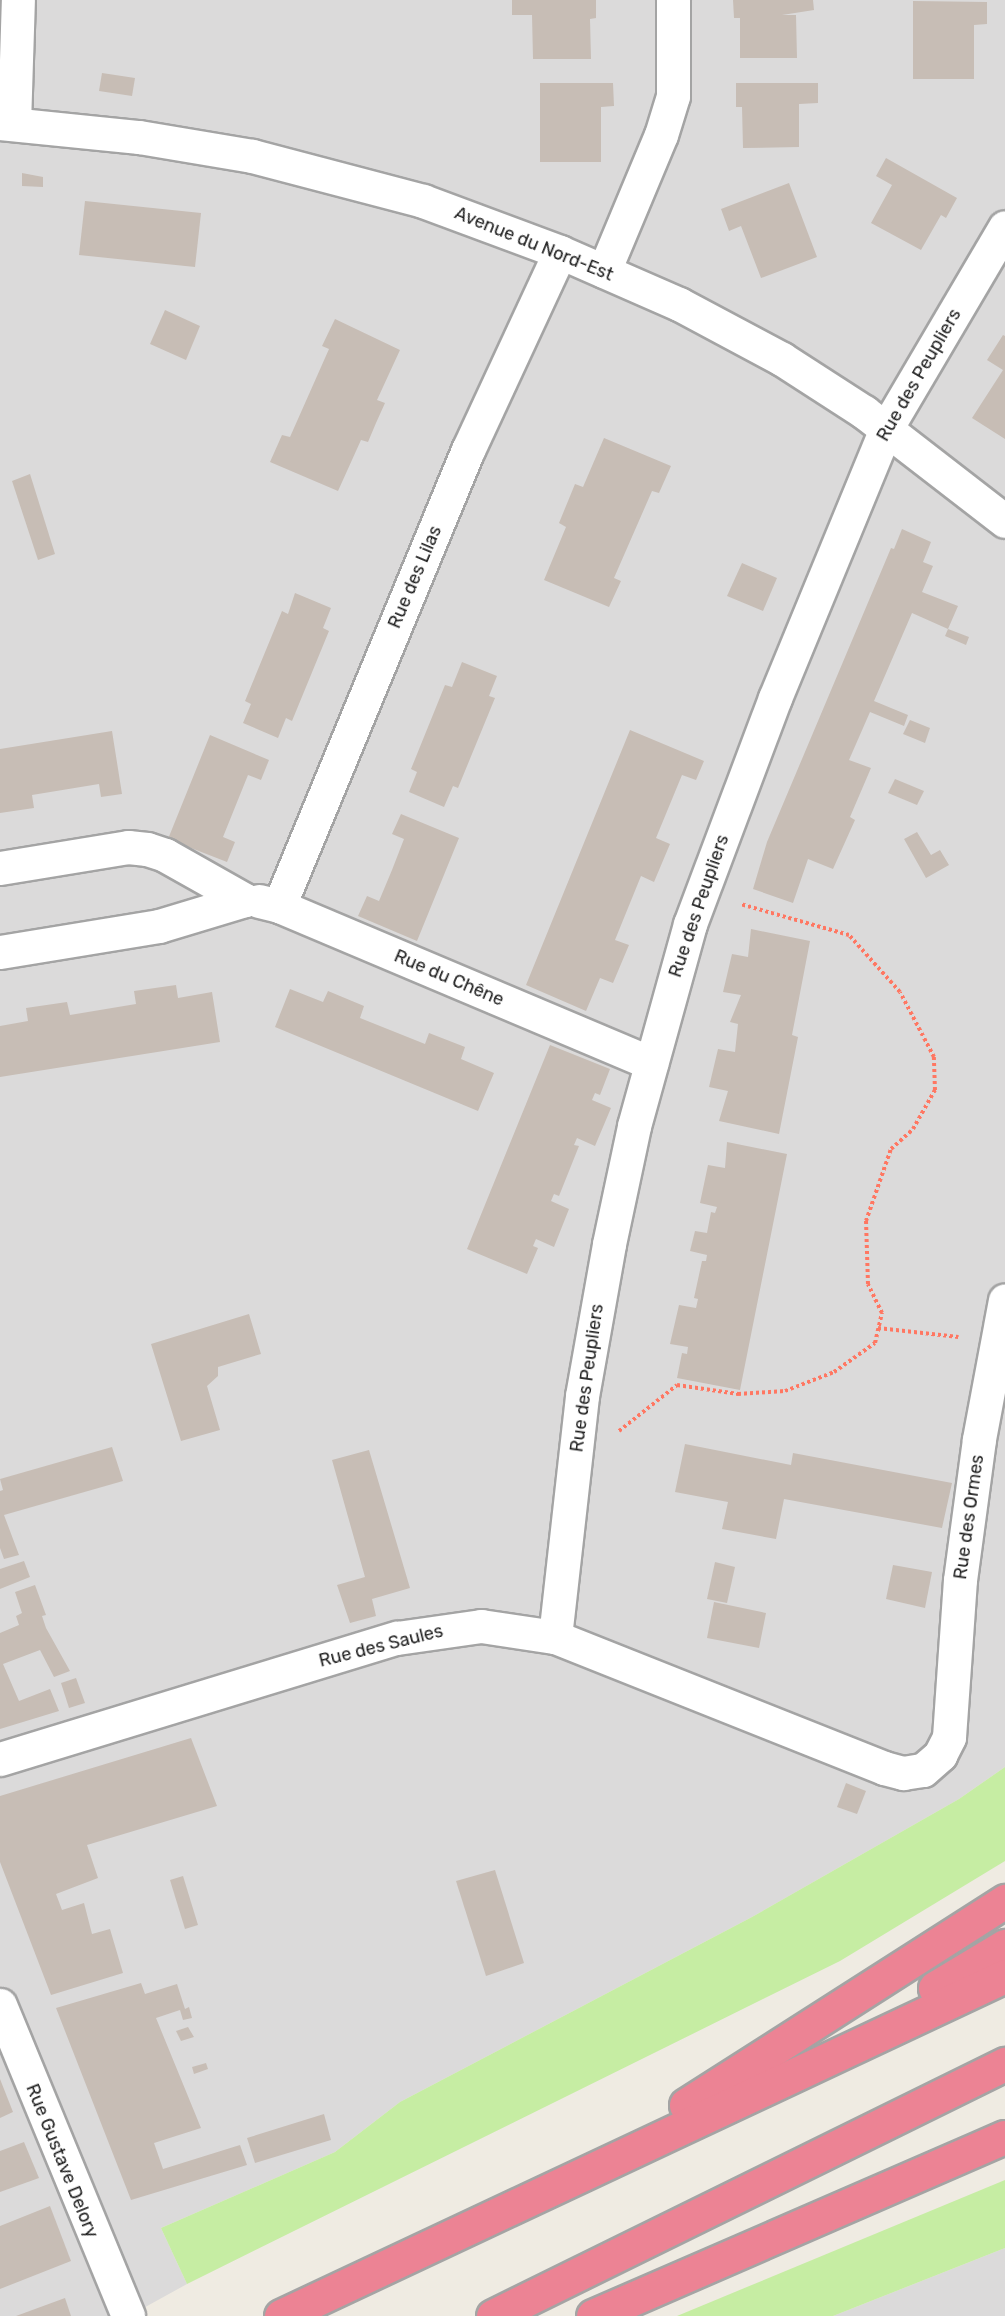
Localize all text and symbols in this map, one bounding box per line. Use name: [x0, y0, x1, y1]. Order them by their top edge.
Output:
street label: Avenue du Nord-Est: [451, 202, 617, 286]
street label: Rue des Peupliers: [872, 305, 966, 445]
street label: Rue des Lilas: [384, 522, 446, 632]
street label: Rue des Peupliers: [664, 832, 734, 980]
street label: Rue du Chêne: [391, 945, 507, 1011]
street label: Rue des Peupliers: [566, 1303, 608, 1453]
street label: Rue des Ormes: [950, 1453, 988, 1581]
street label: Rue des Saules: [317, 1620, 445, 1672]
street label: Rue Gustave Delory: [21, 2081, 103, 2241]

